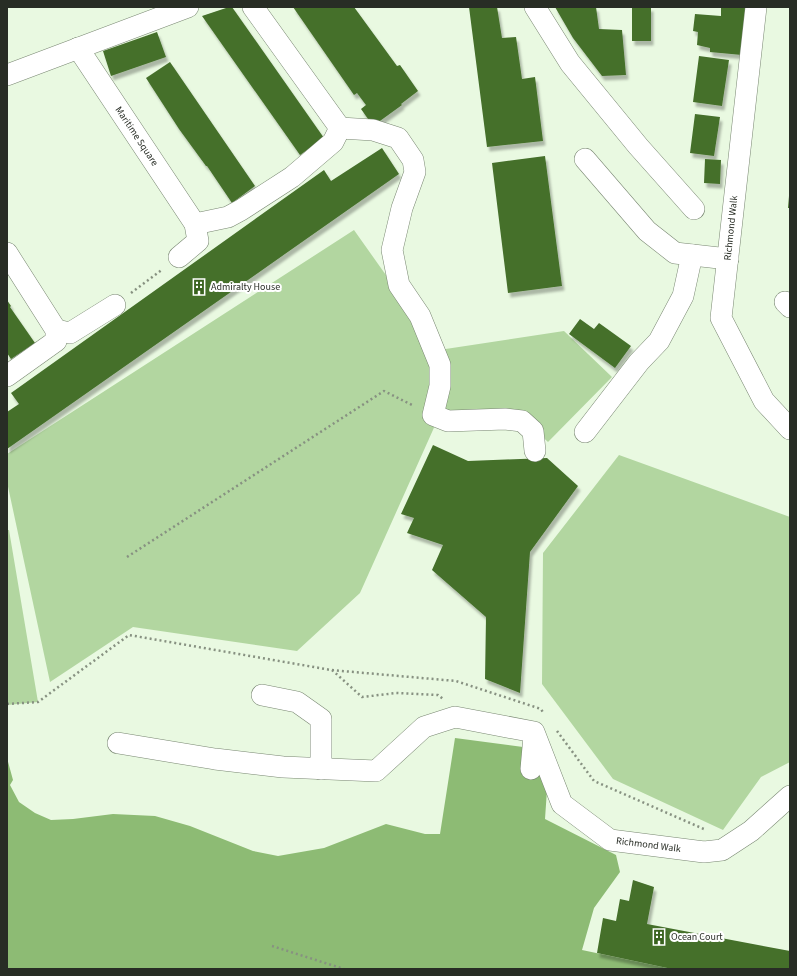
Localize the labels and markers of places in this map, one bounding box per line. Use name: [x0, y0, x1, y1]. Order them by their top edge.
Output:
building icon: Admiralty House: [190, 278, 208, 296]
place label: Admiralty House: [211, 280, 280, 294]
building icon: Ocean Court: [650, 928, 668, 946]
place label: Ocean Court: [671, 930, 723, 944]

